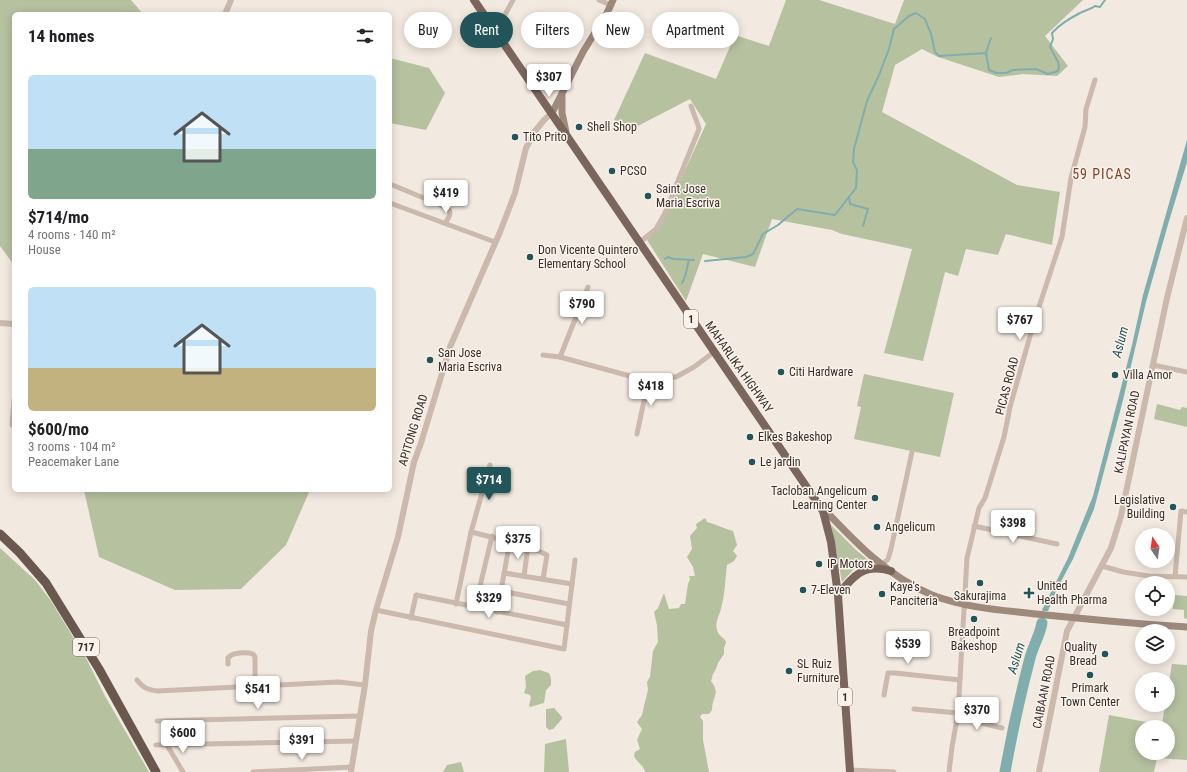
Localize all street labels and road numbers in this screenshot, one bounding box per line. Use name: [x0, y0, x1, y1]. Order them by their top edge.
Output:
road number: 1: [684, 310, 698, 328]
street label: MAHARLIKA HIGHWAY: [702, 319, 776, 416]
street label: PICAS ROAD: [993, 355, 1022, 417]
street label: KALIPAYAN ROAD: [1111, 389, 1143, 475]
street label: APITONG ROAD: [395, 392, 431, 468]
road number: 717: [73, 638, 99, 656]
street label: CAIBAAN ROAD: [1030, 654, 1058, 730]
road number: 1: [838, 688, 852, 706]

